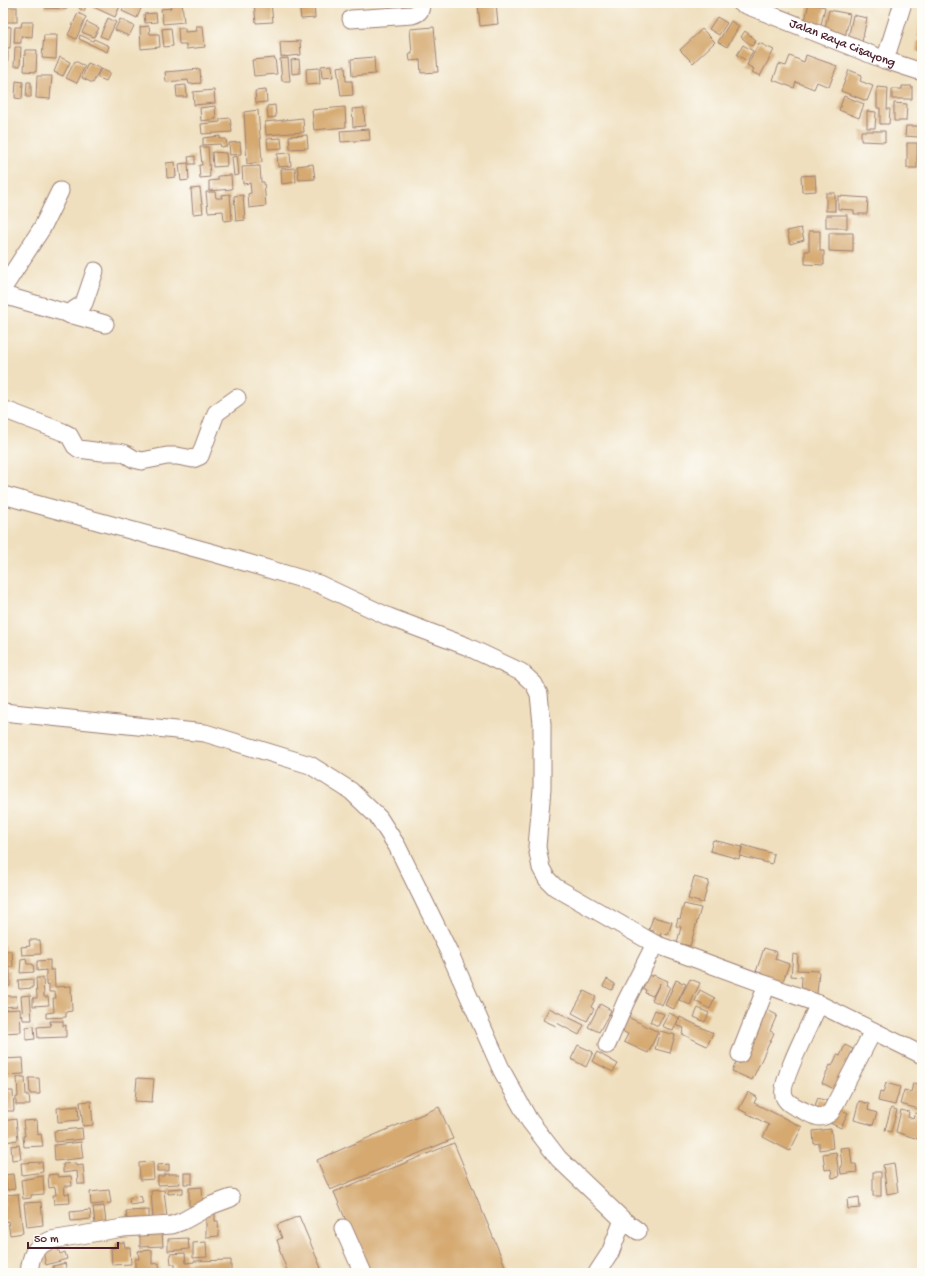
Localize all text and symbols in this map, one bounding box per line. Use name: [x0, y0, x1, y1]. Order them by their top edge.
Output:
street label: Jalan Raya Cisayong: [787, 15, 897, 70]
scale bar: [28, 1224, 118, 1250]
text: 50 m: [34, 1233, 59, 1247]

